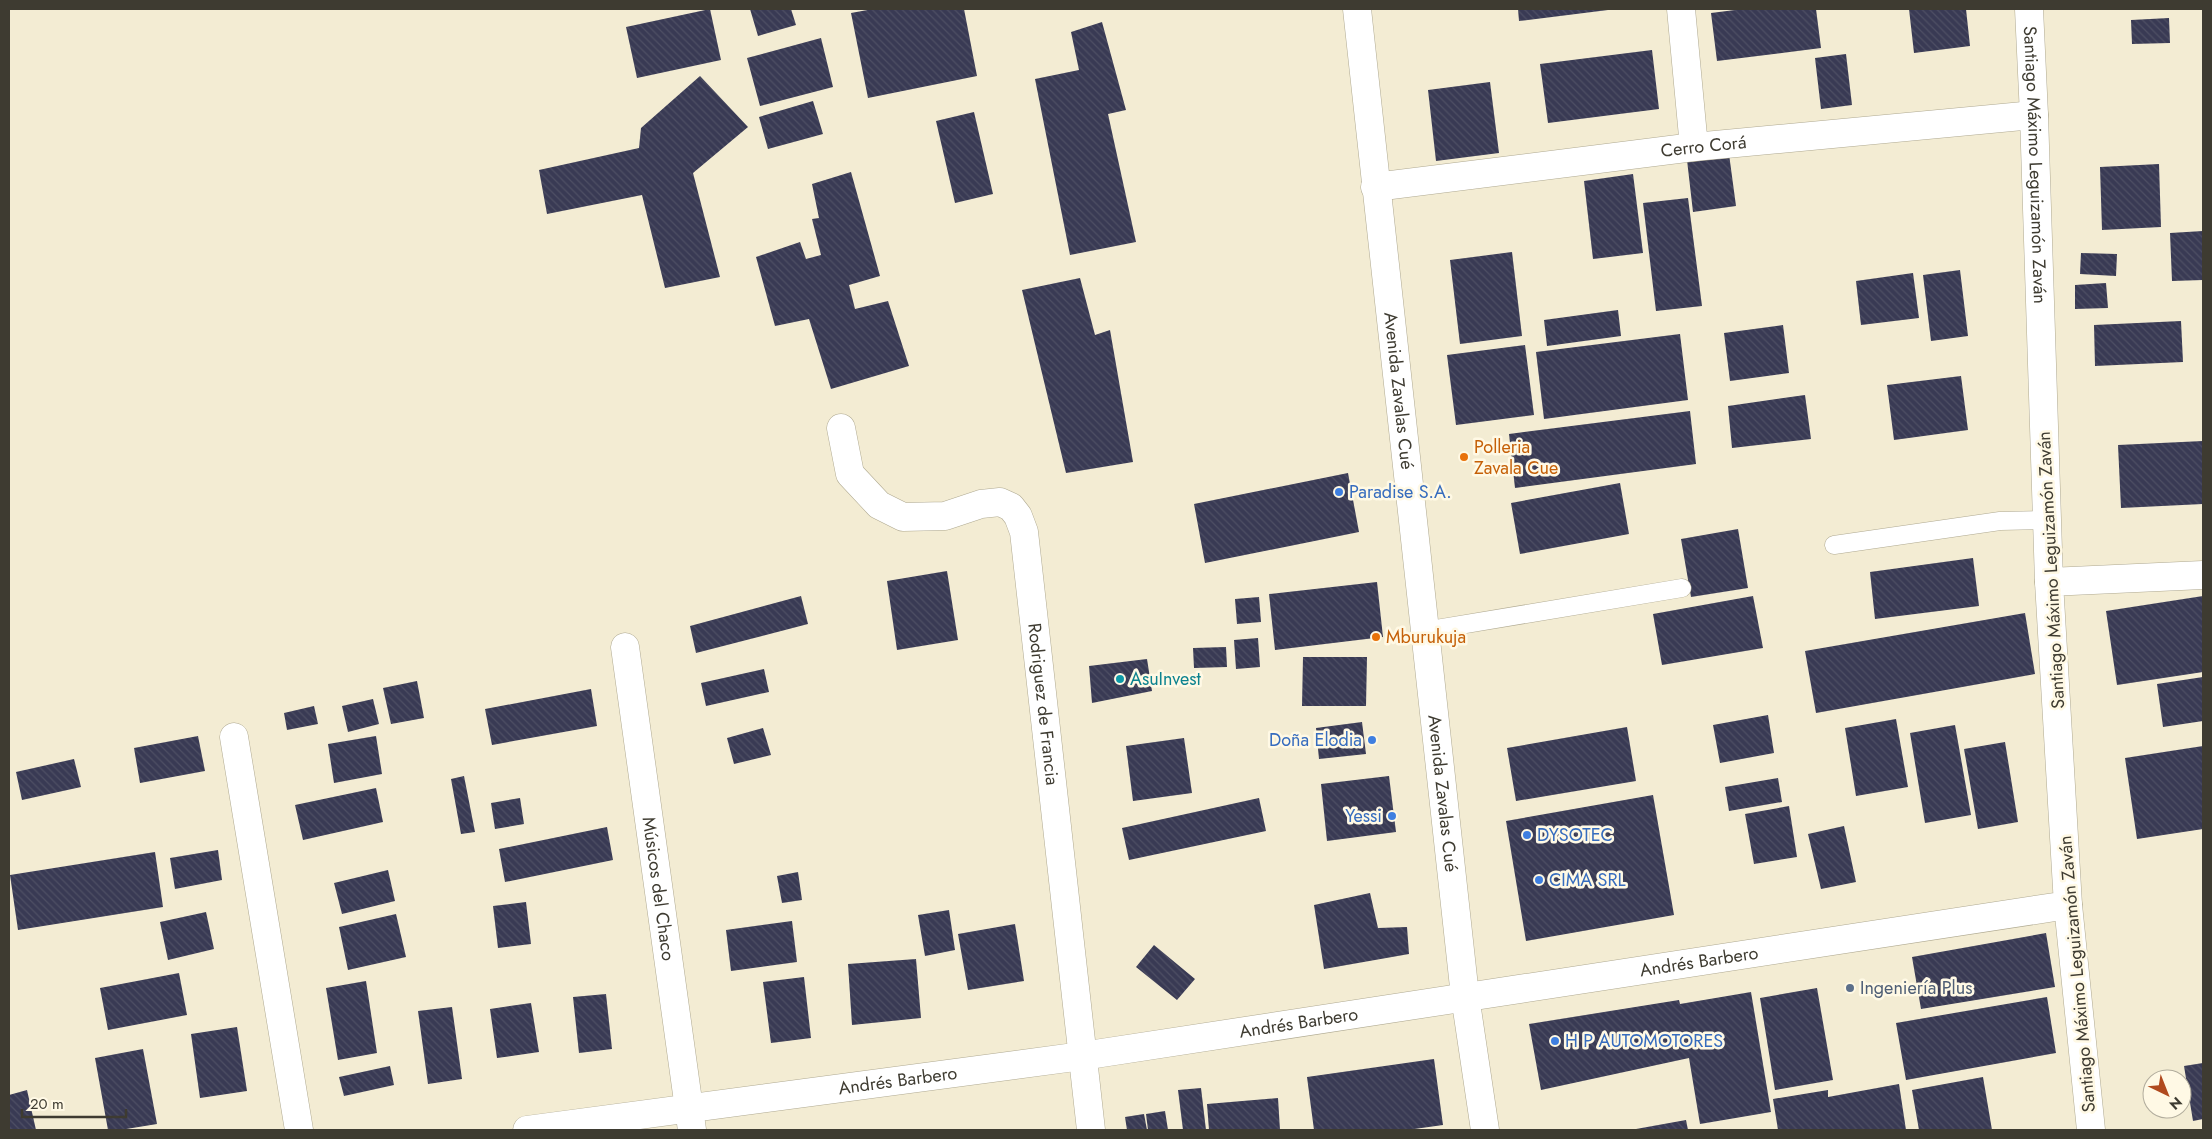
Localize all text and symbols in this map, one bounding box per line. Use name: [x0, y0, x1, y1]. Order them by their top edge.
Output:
street label: Santiago Máximo Leguizamón Zaván: [2017, 25, 2053, 304]
street label: Cerro Corá: [1659, 129, 1748, 164]
street label: Avenida Zavalas Cué: [1377, 311, 1420, 471]
street label: Santiago Máximo Leguizamón Zaván: [2031, 431, 2071, 709]
place label: Polleria Zavala Cue: [1474, 434, 1558, 481]
marker: Polleria Zavala Cue: [1458, 451, 1470, 463]
place label: Paradise S.A.: [1349, 479, 1452, 505]
marker: Paradise S.A.: [1333, 486, 1345, 498]
street label: Rodriguez de Francia: [1021, 622, 1065, 787]
place label: Mburukuja: [1386, 624, 1466, 650]
marker: Mburukuja: [1370, 631, 1382, 643]
place label: AsuInvest: [1130, 666, 1202, 692]
marker: AsuInvest: [1114, 673, 1126, 685]
street label: Avenida Zavalas Cué: [1421, 713, 1464, 873]
place label: Doña Elodia: [1269, 727, 1362, 753]
marker: Doña Elodia: [1366, 734, 1378, 746]
place label: Yessi: [1345, 803, 1382, 829]
marker: Yessi: [1386, 810, 1398, 822]
street label: Músicos del Chaco: [636, 815, 681, 963]
place label: DYSOTEC: [1537, 822, 1613, 848]
marker: DYSOTEC: [1521, 829, 1533, 841]
street label: Santiago Máximo Leguizamón Zaván: [2052, 834, 2102, 1114]
place label: CIMA SRL: [1549, 867, 1626, 893]
marker: CIMA SRL: [1533, 874, 1545, 886]
street label: Andrés Barbero: [1638, 940, 1760, 983]
place label: Ingeniería Plus: [1860, 975, 1972, 1001]
marker: Ingeniería Plus: [1844, 982, 1856, 994]
street label: Andrés Barbero: [1237, 1001, 1360, 1045]
place label: H P AUTOMOTORES: [1565, 1028, 1723, 1054]
marker: H P AUTOMOTORES: [1549, 1035, 1561, 1047]
street label: Andrés Barbero: [837, 1060, 959, 1101]
north arrow: [2142, 1069, 2192, 1119]
scale bar: [22, 1086, 126, 1118]
text: N: [2165, 1092, 2187, 1115]
text: 20 m: [30, 1093, 64, 1115]

